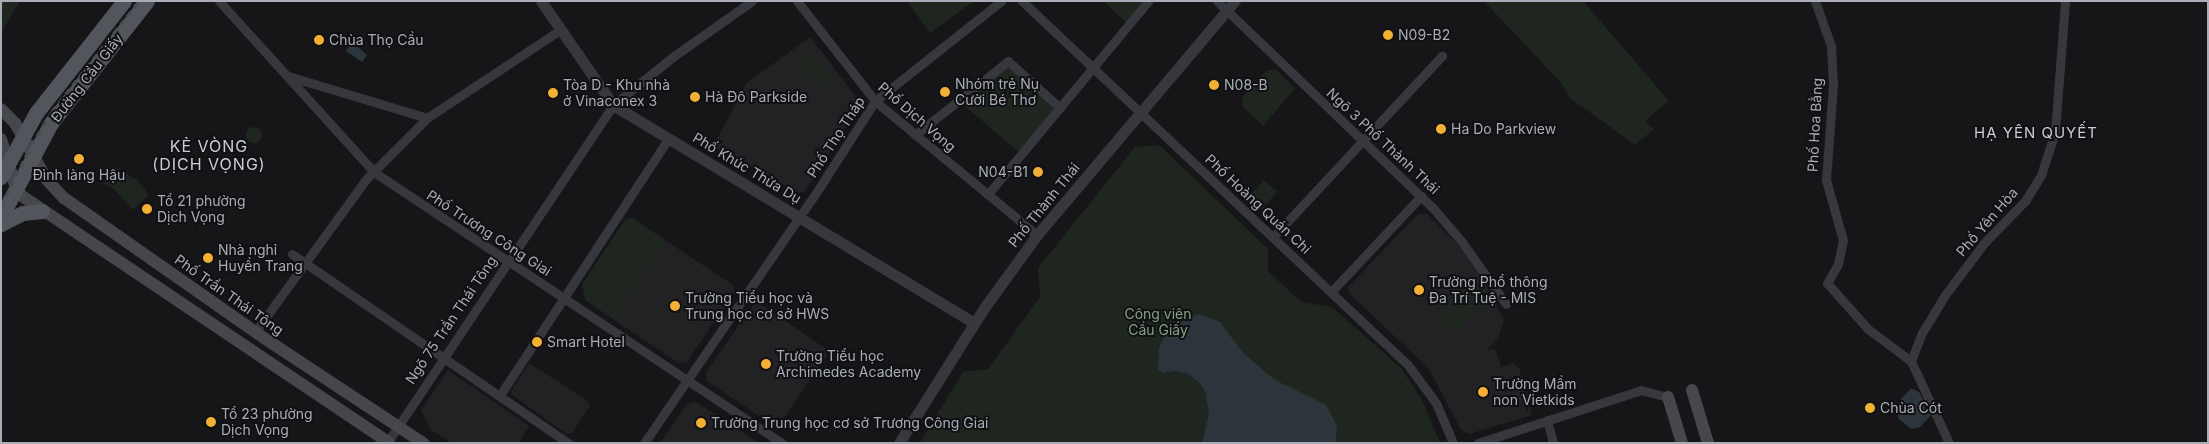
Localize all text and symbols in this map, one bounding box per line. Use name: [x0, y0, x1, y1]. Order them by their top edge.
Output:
place label: N09-B2: [1398, 27, 1450, 43]
marker: N09-B2: [1382, 29, 1394, 41]
street label: Đường Cầu Giấy: [47, 31, 127, 125]
place label: Chùa Thọ Cầu: [329, 32, 424, 48]
marker: Chùa Thọ Cầu: [313, 34, 325, 46]
place label: Nhóm trẻ Nụ Cười Bé Thơ: [955, 76, 1039, 108]
place label: Tòa D - Khu nhà ở Vinaconex 3: [563, 77, 670, 110]
place label: N08-B: [1224, 77, 1268, 93]
street label: Phố Hoa Bằng: [1804, 78, 1826, 172]
street label: Phố Dịch Vọng: [875, 79, 959, 155]
marker: N08-B: [1208, 79, 1220, 91]
street label: Ngõ 3 Phố Thành Thái: [1323, 84, 1443, 198]
marker: Nhóm trẻ Nụ Cười Bé Thơ: [939, 86, 951, 98]
marker: Tòa D - Khu nhà ở Vinaconex 3: [547, 87, 559, 99]
place label: Hà Đô Parkside: [705, 89, 807, 105]
marker: Hà Đô Parkside: [689, 91, 701, 103]
street label: Phố Thọ Tháp: [804, 93, 868, 181]
place label: Ha Do Parkview: [1451, 121, 1556, 137]
marker: Ha Do Parkview: [1435, 123, 1447, 135]
district label: HẠ YÊN QUYẾT: [1973, 124, 2099, 142]
street label: Phố Khúc Thừa Dụ: [690, 129, 804, 207]
district label: KẺ VÒNG (DỊCH VỌNG): [151, 136, 267, 174]
street label: Phố Hoàng Quán Chi: [1202, 151, 1314, 257]
marker: Đình làng Hậu: [73, 153, 85, 165]
street label: Phố Thành Thái: [1005, 159, 1083, 251]
place label: N04-B1: [978, 164, 1028, 180]
marker: N04-B1: [1032, 166, 1044, 178]
place label: Đình làng Hậu: [33, 167, 125, 183]
street label: Phố Yên Hòa: [1953, 184, 2021, 260]
street label: Phố Trương Công Giai: [424, 186, 554, 280]
place label: Tổ 21 phường Dịch Vọng: [157, 193, 246, 226]
marker: Tổ 21 phường Dịch Vọng: [141, 203, 153, 215]
place label: Nhà nghỉ Huyền Trang: [218, 242, 303, 274]
street label: Phố Trần Thái Tông: [171, 251, 287, 339]
marker: Nhà nghỉ Huyền Trang: [202, 252, 214, 264]
street label: Ngõ 75 Trần Thái Tông: [402, 253, 500, 387]
place label: Trường Phổ thông Đa Trí Tuệ - MIS: [1429, 274, 1548, 306]
marker: Trường Phổ thông Đa Trí Tuệ - MIS: [1413, 284, 1425, 296]
place label: Trường Tiểu học và Trung học cơ sở HWS: [685, 290, 829, 322]
marker: Trường Tiểu học và Trung học cơ sở HWS: [669, 300, 681, 312]
park label: Công viên Cầu Giấy: [1124, 306, 1192, 338]
place label: Smart Hotel: [547, 334, 625, 350]
marker: Smart Hotel: [531, 336, 543, 348]
place label: Trường Tiểu học Archimedes Academy: [776, 348, 921, 381]
marker: Trường Tiểu học Archimedes Academy: [760, 358, 772, 370]
place label: Trường Mầm non Vietkids: [1493, 376, 1577, 408]
marker: Trường Mầm non Vietkids: [1477, 386, 1489, 398]
place label: Chùa Cót: [1880, 400, 1942, 416]
marker: Chùa Cót: [1864, 402, 1876, 414]
place label: Tổ 23 phường Dịch Vọng: [221, 406, 313, 438]
place label: Trường Trung học cơ sở Trương Công Giai: [711, 415, 988, 431]
marker: Tổ 23 phường Dịch Vọng: [205, 416, 217, 428]
marker: Trường Trung học cơ sở Trương Công Giai: [695, 417, 707, 429]

